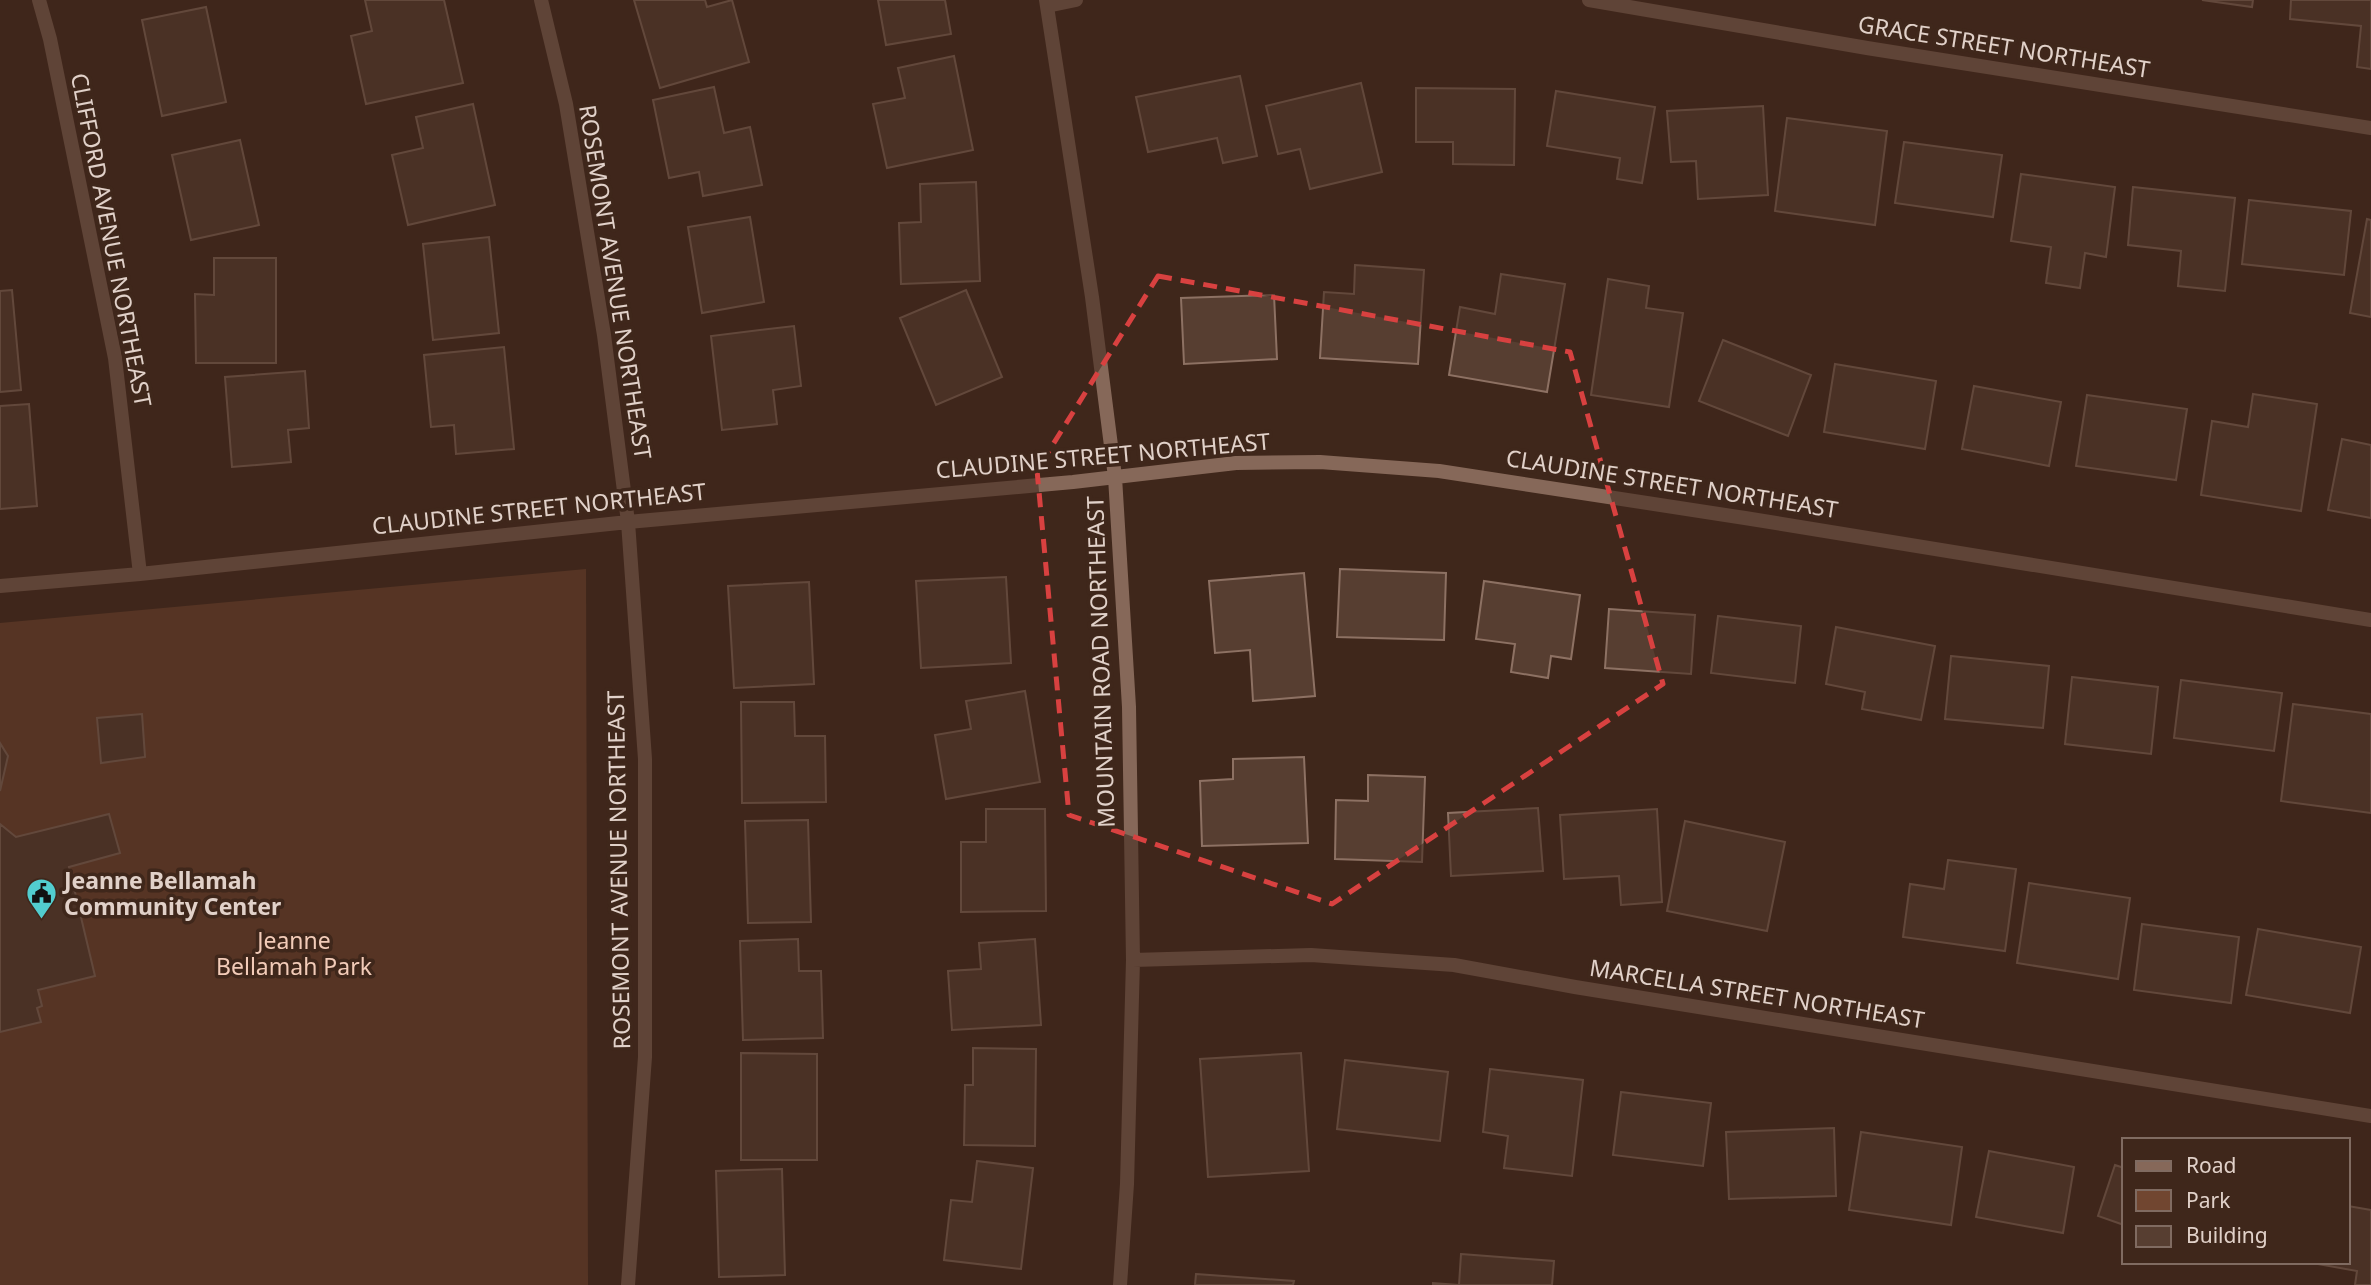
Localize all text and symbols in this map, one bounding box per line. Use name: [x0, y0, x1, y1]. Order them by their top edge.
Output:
street label: GRACE STREET NORTHEAST: [1856, 7, 2153, 85]
street label: CLIFFORD AVENUE NORTHEAST: [64, 70, 160, 410]
street label: ROSEMONT AVENUE NORTHEAST: [572, 102, 660, 462]
street label: CLAUDINE STREET NORTHEAST: [934, 424, 1272, 486]
street label: CLAUDINE STREET NORTHEAST: [1504, 441, 1841, 525]
street label: CLAUDINE STREET NORTHEAST: [370, 475, 708, 541]
street label: MOUNTAIN ROAD NORTHEAST: [1078, 495, 1122, 828]
street label: ROSEMONT AVENUE NORTHEAST: [599, 690, 637, 1050]
place label: Jeanne Bellamah Community Center: [62, 864, 281, 922]
public building icon: Jeanne Bellamah Community Center: [24, 877, 58, 921]
park label: Jeanne Bellamah Park: [216, 924, 373, 982]
street label: MARCELLA STREET NORTHEAST: [1587, 951, 1927, 1035]
legend: [2122, 1138, 2350, 1264]
text: Road: [2186, 1151, 2236, 1179]
text: Park: [2186, 1186, 2231, 1214]
text: Building: [2186, 1221, 2268, 1249]

